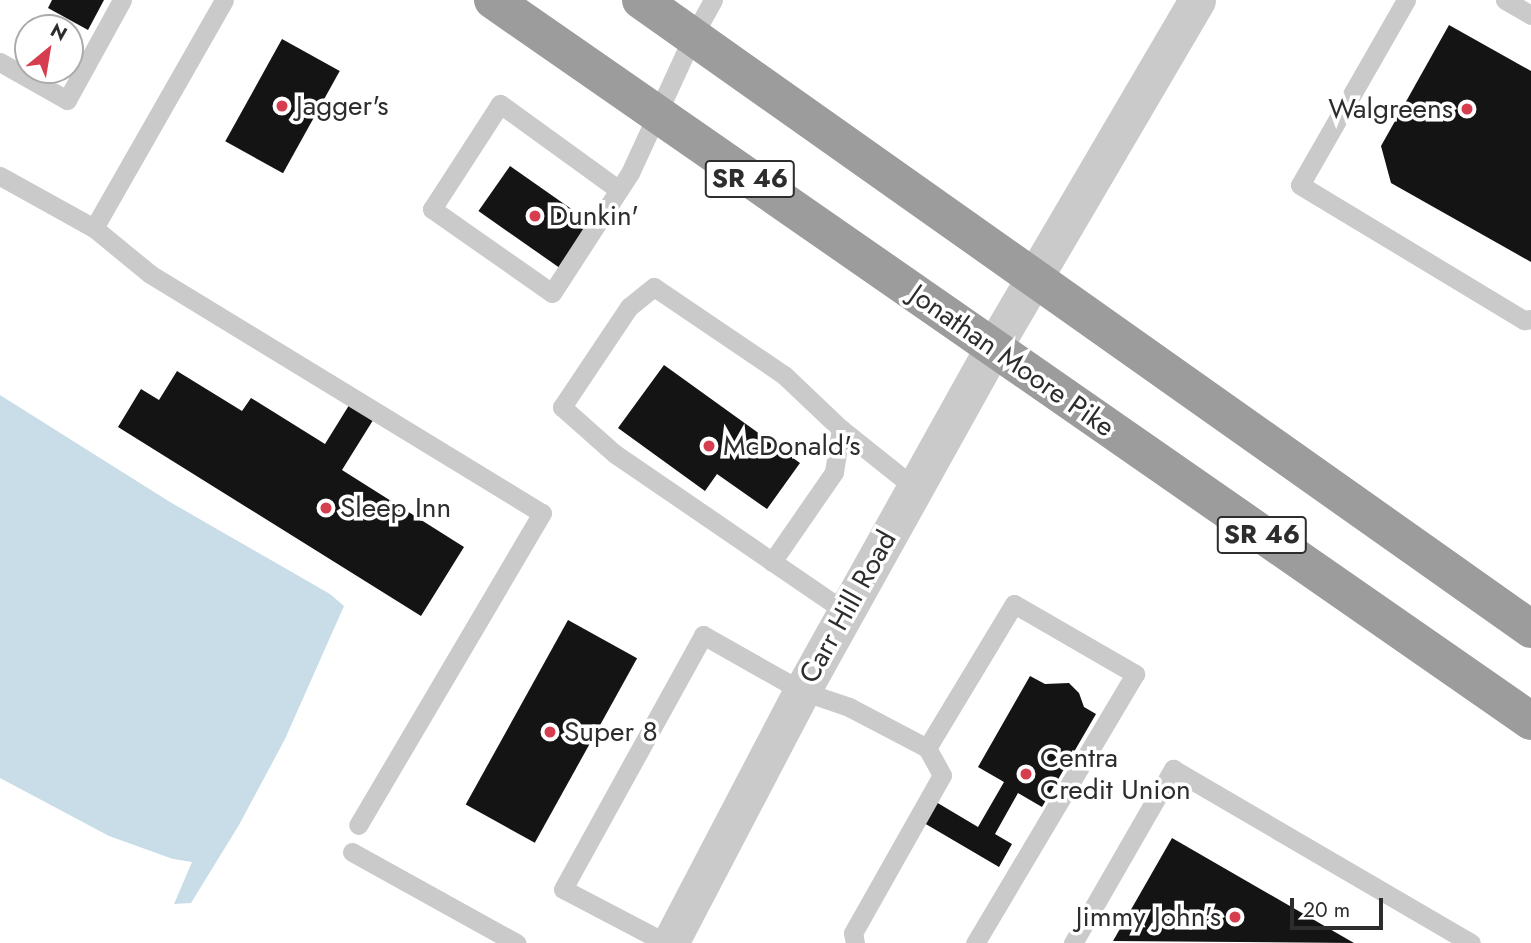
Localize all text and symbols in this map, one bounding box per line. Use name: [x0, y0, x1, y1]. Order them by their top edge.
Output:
north arrow: [14, 14, 84, 84]
text: N: [45, 17, 72, 48]
place label: Jagger's: [296, 89, 389, 123]
place label: Walgreens: [1328, 92, 1453, 126]
marker: Jagger's: [274, 98, 290, 114]
marker: Walgreens: [1459, 101, 1475, 117]
road number: SR 46: [704, 156, 796, 202]
place label: Dunkin': [549, 199, 639, 233]
marker: Dunkin': [527, 208, 543, 224]
street label: Jonathan Moore Pike: [903, 278, 1121, 444]
place label: McDonald's: [723, 429, 860, 463]
marker: McDonald's: [701, 438, 717, 454]
place label: Sleep Inn: [340, 491, 451, 525]
marker: Sleep Inn: [318, 500, 334, 516]
road number: SR 46: [1216, 512, 1308, 558]
street label: Carr Hill Road: [792, 525, 904, 689]
place label: Super 8: [564, 715, 658, 749]
marker: Super 8: [542, 724, 558, 740]
place label: Centra Credit Union: [1040, 741, 1191, 807]
marker: Centra Credit Union: [1018, 766, 1034, 782]
scale bar: [1293, 884, 1386, 928]
text: 20 m: [1303, 895, 1350, 925]
place label: Jimmy John's: [1076, 900, 1221, 934]
marker: Jimmy John's: [1227, 909, 1243, 925]

